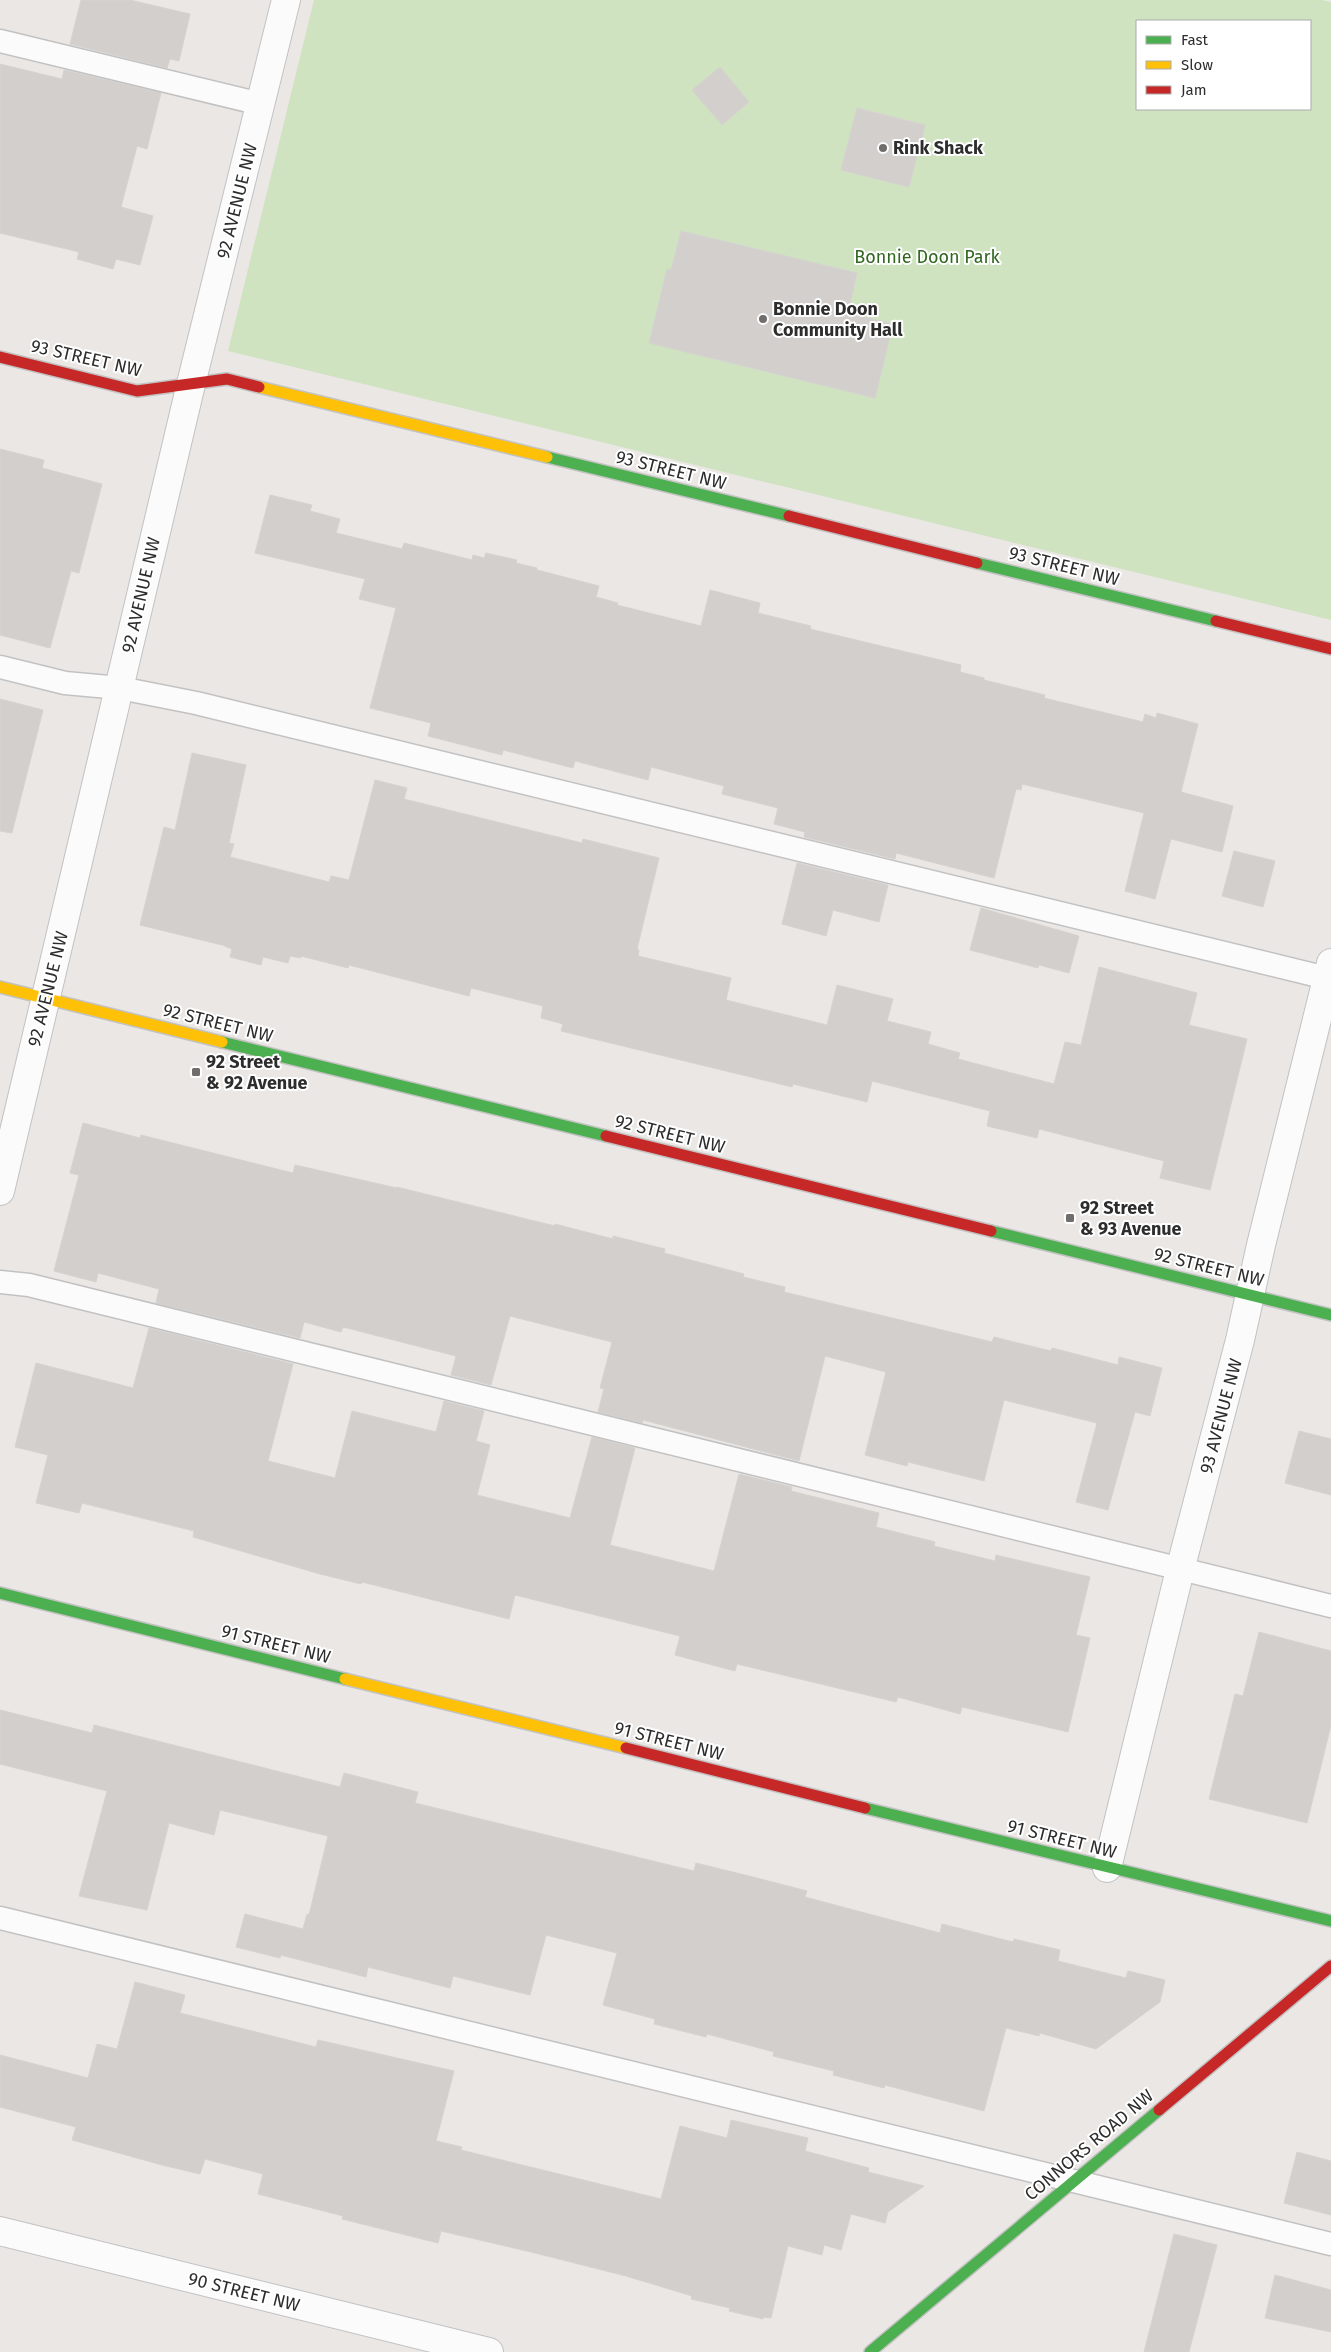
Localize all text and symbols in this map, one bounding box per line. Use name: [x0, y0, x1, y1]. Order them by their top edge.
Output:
legend: [1136, 20, 1311, 110]
text: Fast: [1181, 31, 1208, 49]
text: Slow: [1181, 56, 1213, 74]
text: Jam: [1181, 81, 1207, 99]
place label: Rink Shack: [893, 137, 984, 159]
street label: 92 AVENUE NW: [212, 141, 262, 261]
marker: Rink Shack: [877, 142, 889, 154]
park label: Bonnie Doon Park: [854, 246, 1001, 268]
place label: Bonnie Doon Community Hall: [773, 298, 903, 341]
marker: Bonnie Doon Community Hall: [757, 313, 769, 325]
street label: 93 STREET NW: [28, 335, 144, 381]
street label: 93 STREET NW: [614, 446, 729, 494]
street label: 92 AVENUE NW: [117, 535, 165, 655]
street label: 93 STREET NW: [1007, 542, 1122, 590]
street label: 92 AVENUE NW: [23, 929, 73, 1049]
street label: 92 STREET NW: [161, 999, 276, 1047]
place label: 92 Street & 92 Avenue: [206, 1051, 308, 1094]
marker: 92 Street & 92 Avenue: [190, 1066, 202, 1078]
street label: 92 STREET NW: [613, 1110, 728, 1158]
place label: 92 Street & 93 Avenue: [1080, 1197, 1182, 1240]
marker: 92 Street & 93 Avenue: [1064, 1212, 1076, 1224]
street label: 92 STREET NW: [1152, 1243, 1267, 1291]
street label: 93 AVENUE NW: [1195, 1356, 1247, 1476]
street label: 91 STREET NW: [219, 1620, 333, 1668]
street label: 91 STREET NW: [612, 1717, 726, 1765]
street label: 91 STREET NW: [1005, 1815, 1119, 1863]
street label: CONNORS ROAD NW: [1020, 2085, 1158, 2205]
street label: 90 STREET NW: [186, 2267, 302, 2317]

